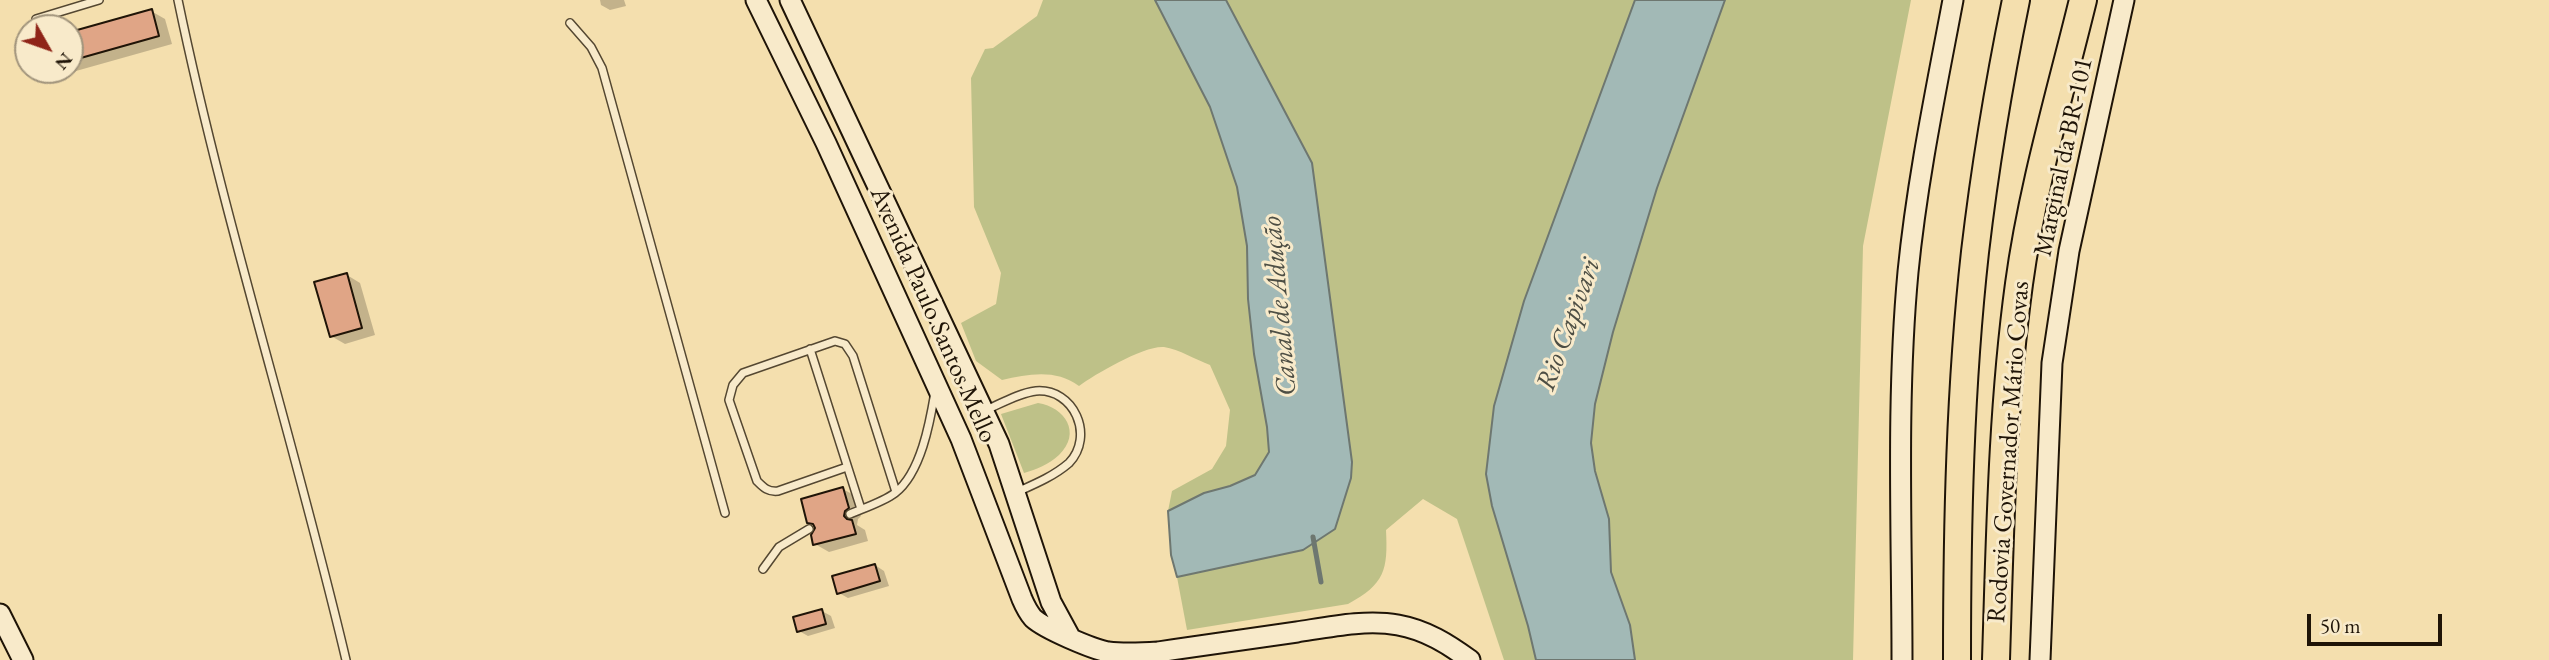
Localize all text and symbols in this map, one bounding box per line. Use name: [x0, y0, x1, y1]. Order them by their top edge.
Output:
north arrow: [14, 14, 84, 84]
text: N: [49, 48, 78, 75]
street label: Marginal da BR-101: [2028, 55, 2100, 259]
street label: Avenida Paulo Santos Mello: [863, 182, 1003, 448]
water label: Canal de Adução: [1255, 215, 1305, 397]
water label: Rio Capivari: [1530, 254, 1608, 396]
street label: Rodovia Governador Mário Covas: [1981, 280, 2037, 624]
scale bar: [2311, 600, 2446, 644]
text: 50 m: [2320, 612, 2361, 639]

